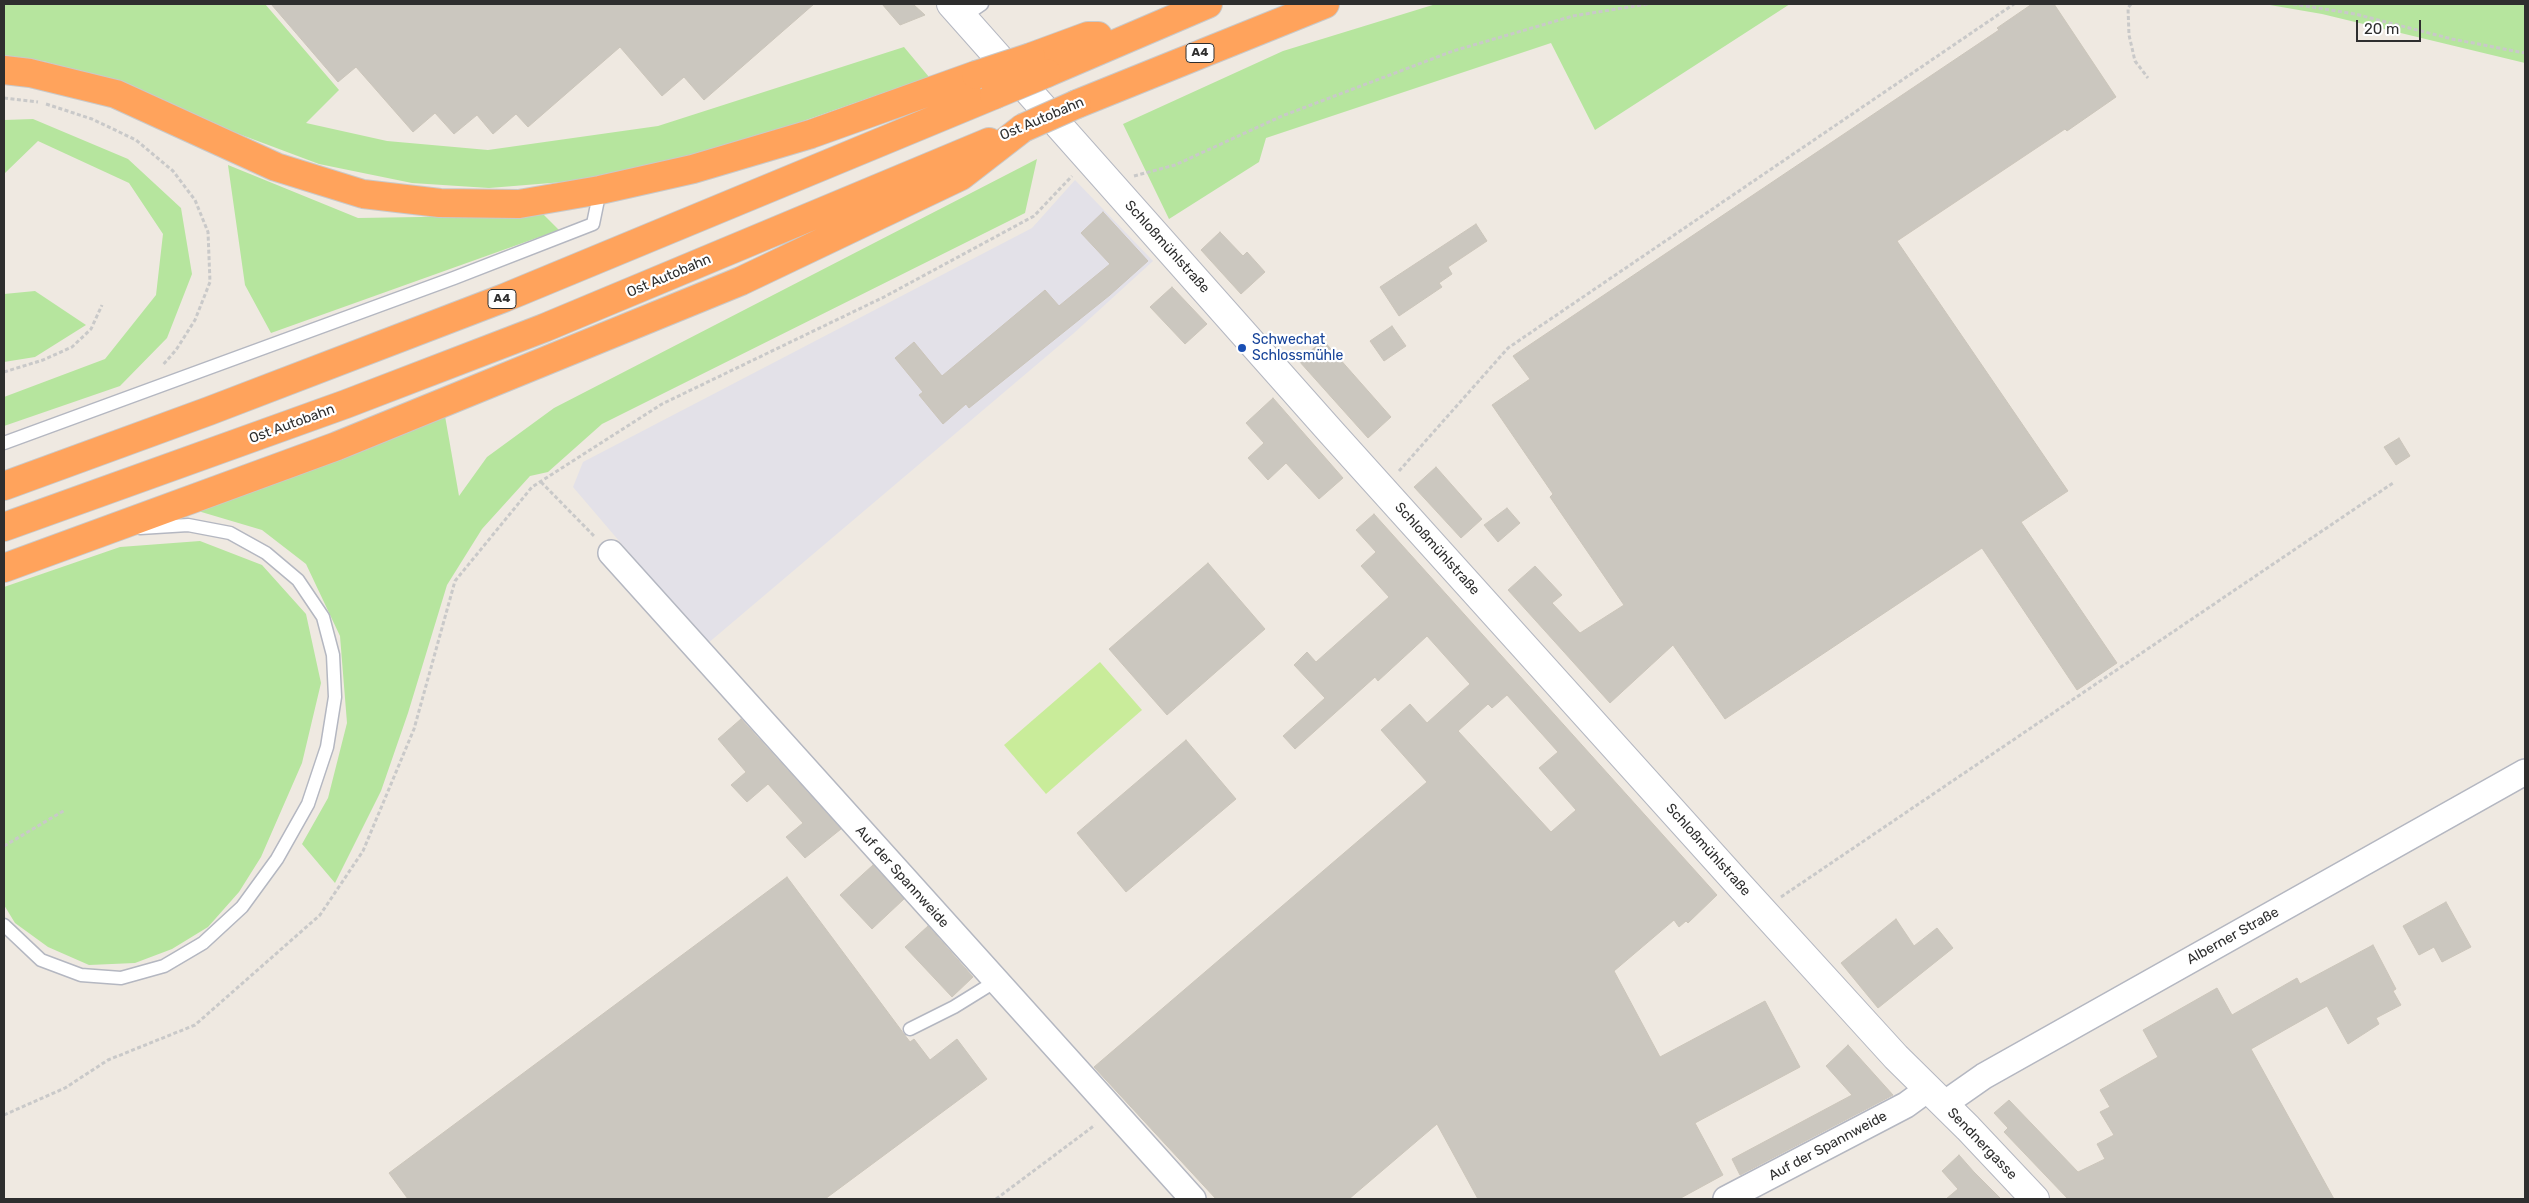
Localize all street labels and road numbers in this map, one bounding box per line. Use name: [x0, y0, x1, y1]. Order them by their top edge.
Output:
road number: A4: [1186, 44, 1214, 62]
street label: Ost Autobahn: [997, 94, 1087, 144]
street label: Schloßmühlstraße: [1121, 197, 1213, 297]
street label: Ost Autobahn: [624, 251, 714, 301]
road number: A4: [488, 290, 516, 308]
street label: Ost Autobahn: [247, 401, 337, 447]
street label: Schloßmühlstraße: [1391, 499, 1483, 599]
street label: Schloßmühlstraße: [1662, 800, 1754, 900]
street label: Auf der Spannweide: [852, 823, 952, 931]
street label: Alberner Straße: [2184, 904, 2282, 968]
street label: Sendnergasse: [1944, 1105, 2020, 1183]
street label: Auf der Spannweide: [1766, 1108, 1890, 1184]

